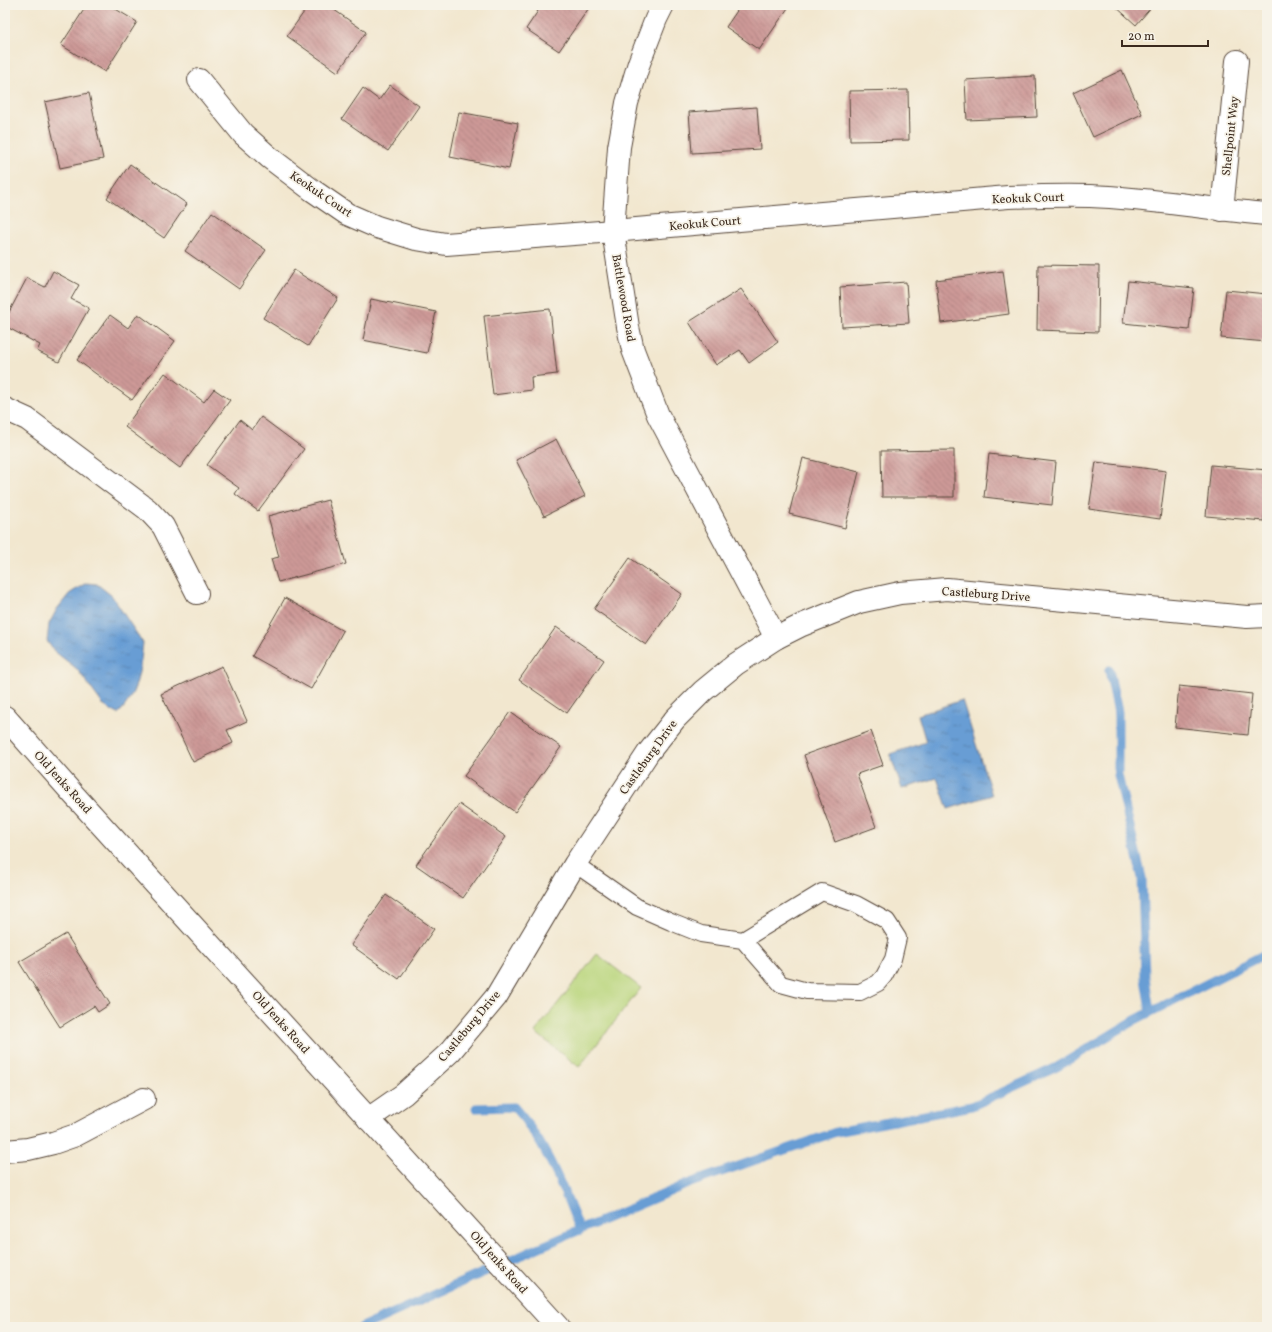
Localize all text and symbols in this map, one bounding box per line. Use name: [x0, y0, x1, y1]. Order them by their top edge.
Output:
scale bar: [1122, 22, 1208, 48]
text: 20 m: [1128, 29, 1155, 45]
street label: Shellpoint Way: [1219, 95, 1243, 177]
street label: Keokuk Court: [286, 168, 355, 222]
street label: Keokuk Court: [992, 190, 1064, 208]
street label: Keokuk Court: [668, 213, 742, 235]
street label: Battlewood Road: [607, 253, 639, 344]
street label: Castleburg Drive: [941, 584, 1031, 606]
street label: Castleburg Drive: [616, 717, 682, 798]
street label: Old Jenks Road: [30, 748, 95, 818]
street label: Castleburg Drive: [435, 987, 505, 1066]
street label: Old Jenks Road: [248, 988, 313, 1058]
street label: Old Jenks Road: [466, 1228, 531, 1298]

